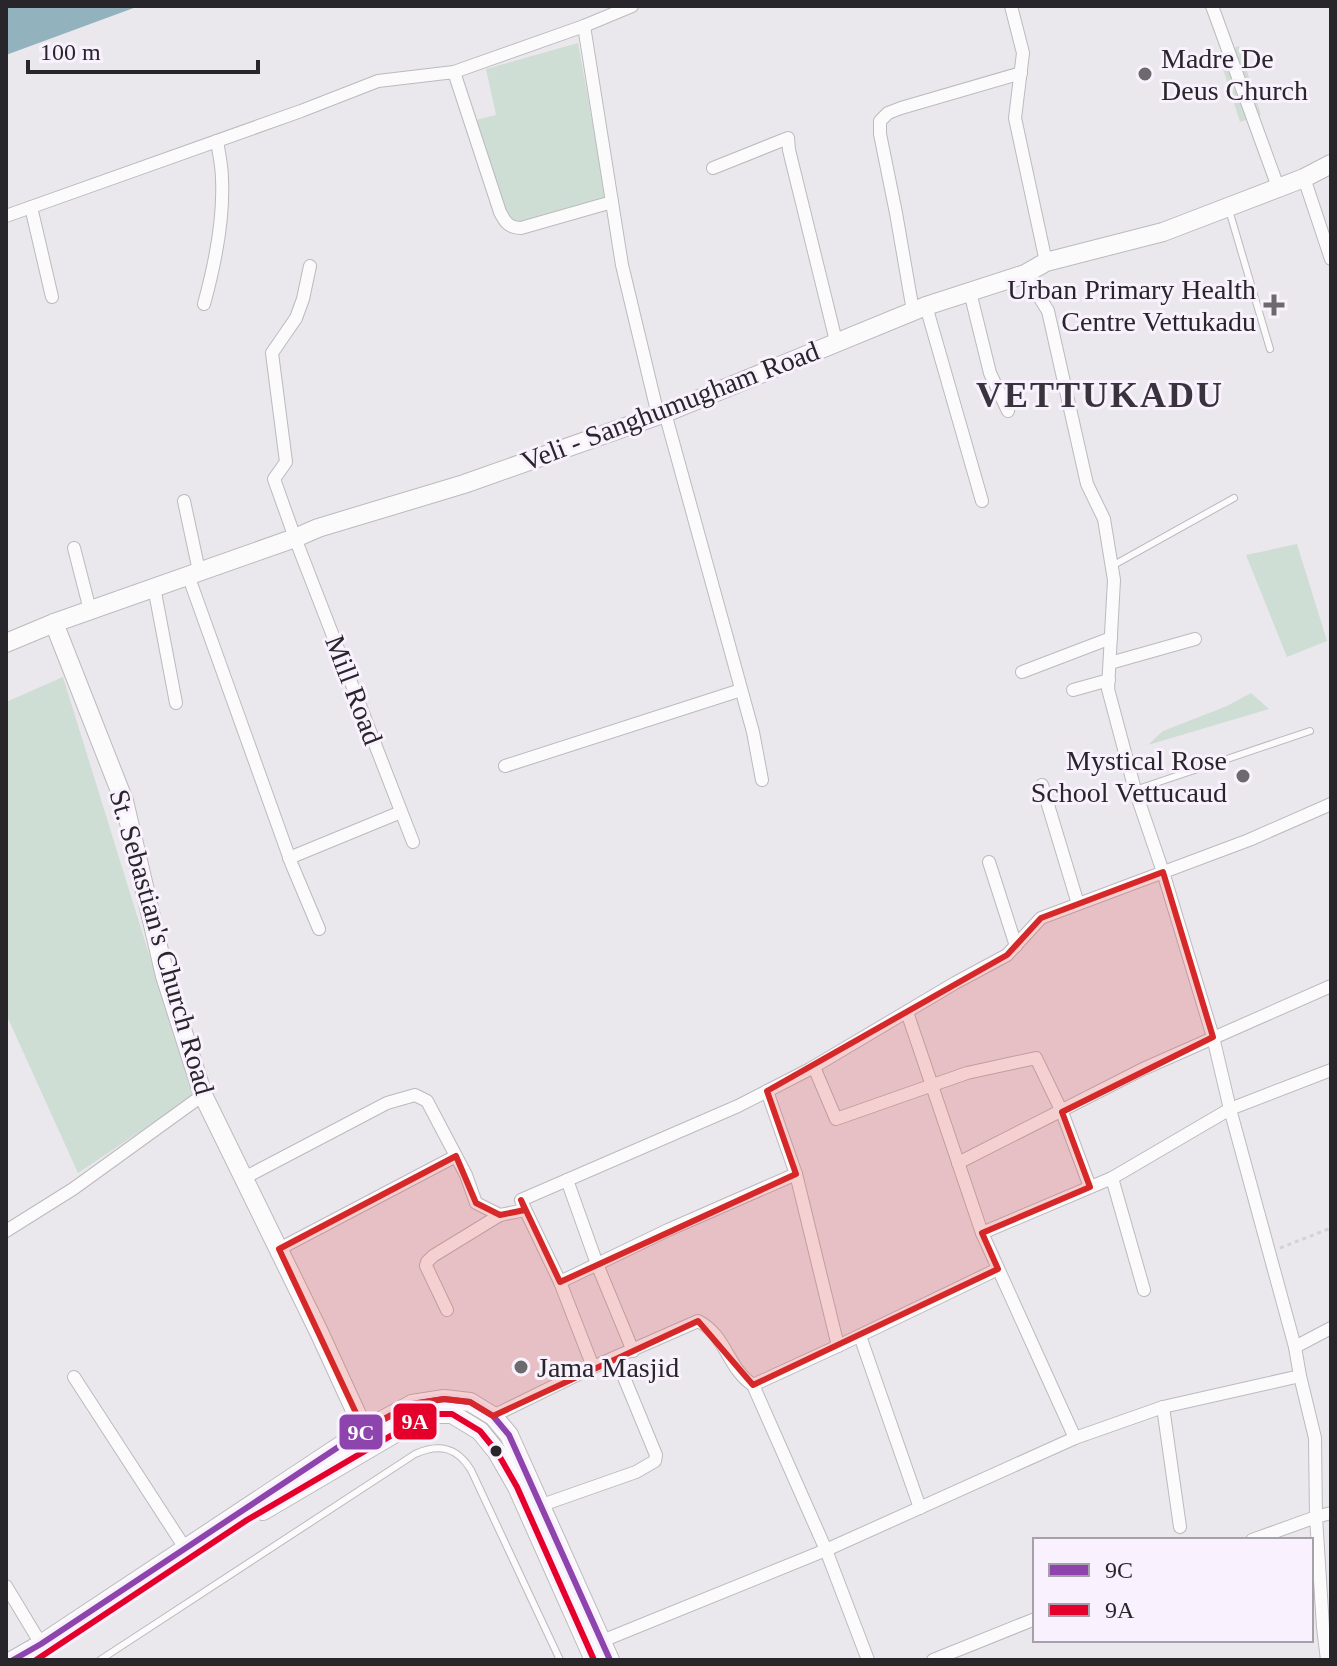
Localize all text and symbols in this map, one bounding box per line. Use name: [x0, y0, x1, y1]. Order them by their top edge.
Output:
scale bar: [28, 24, 258, 74]
text: 100 m: [40, 39, 101, 65]
place label: Madre De Deus Church: [1161, 43, 1308, 106]
marker: Madre De Deus Church: [1136, 65, 1154, 83]
place label: Urban Primary Health Centre Vettukadu: [1007, 274, 1256, 337]
marker: Urban Primary Health Centre Vettukadu: [1263, 294, 1285, 316]
street label: Veli - Sanghumugham Road: [517, 335, 823, 477]
district label: VETTUKADU: [976, 375, 1224, 415]
street label: Mill Road: [319, 631, 389, 749]
place label: Mystical Rose School Vettucaud: [1031, 745, 1227, 808]
marker: Mystical Rose School Vettucaud: [1234, 767, 1252, 785]
street label: St. Sebastian's Church Road: [104, 786, 220, 1098]
place label: Jama Masjid: [537, 1352, 679, 1383]
marker: Jama Masjid: [512, 1358, 530, 1376]
line badge: 9A: [392, 1402, 438, 1441]
text: 9A: [402, 1409, 429, 1434]
line badge: 9C: [338, 1413, 384, 1451]
text: 9C: [348, 1420, 374, 1445]
unlabelled marker: [488, 1443, 504, 1459]
legend: [1033, 1538, 1313, 1642]
text: 9C: [1105, 1557, 1133, 1583]
text: 9A: [1105, 1597, 1135, 1623]

